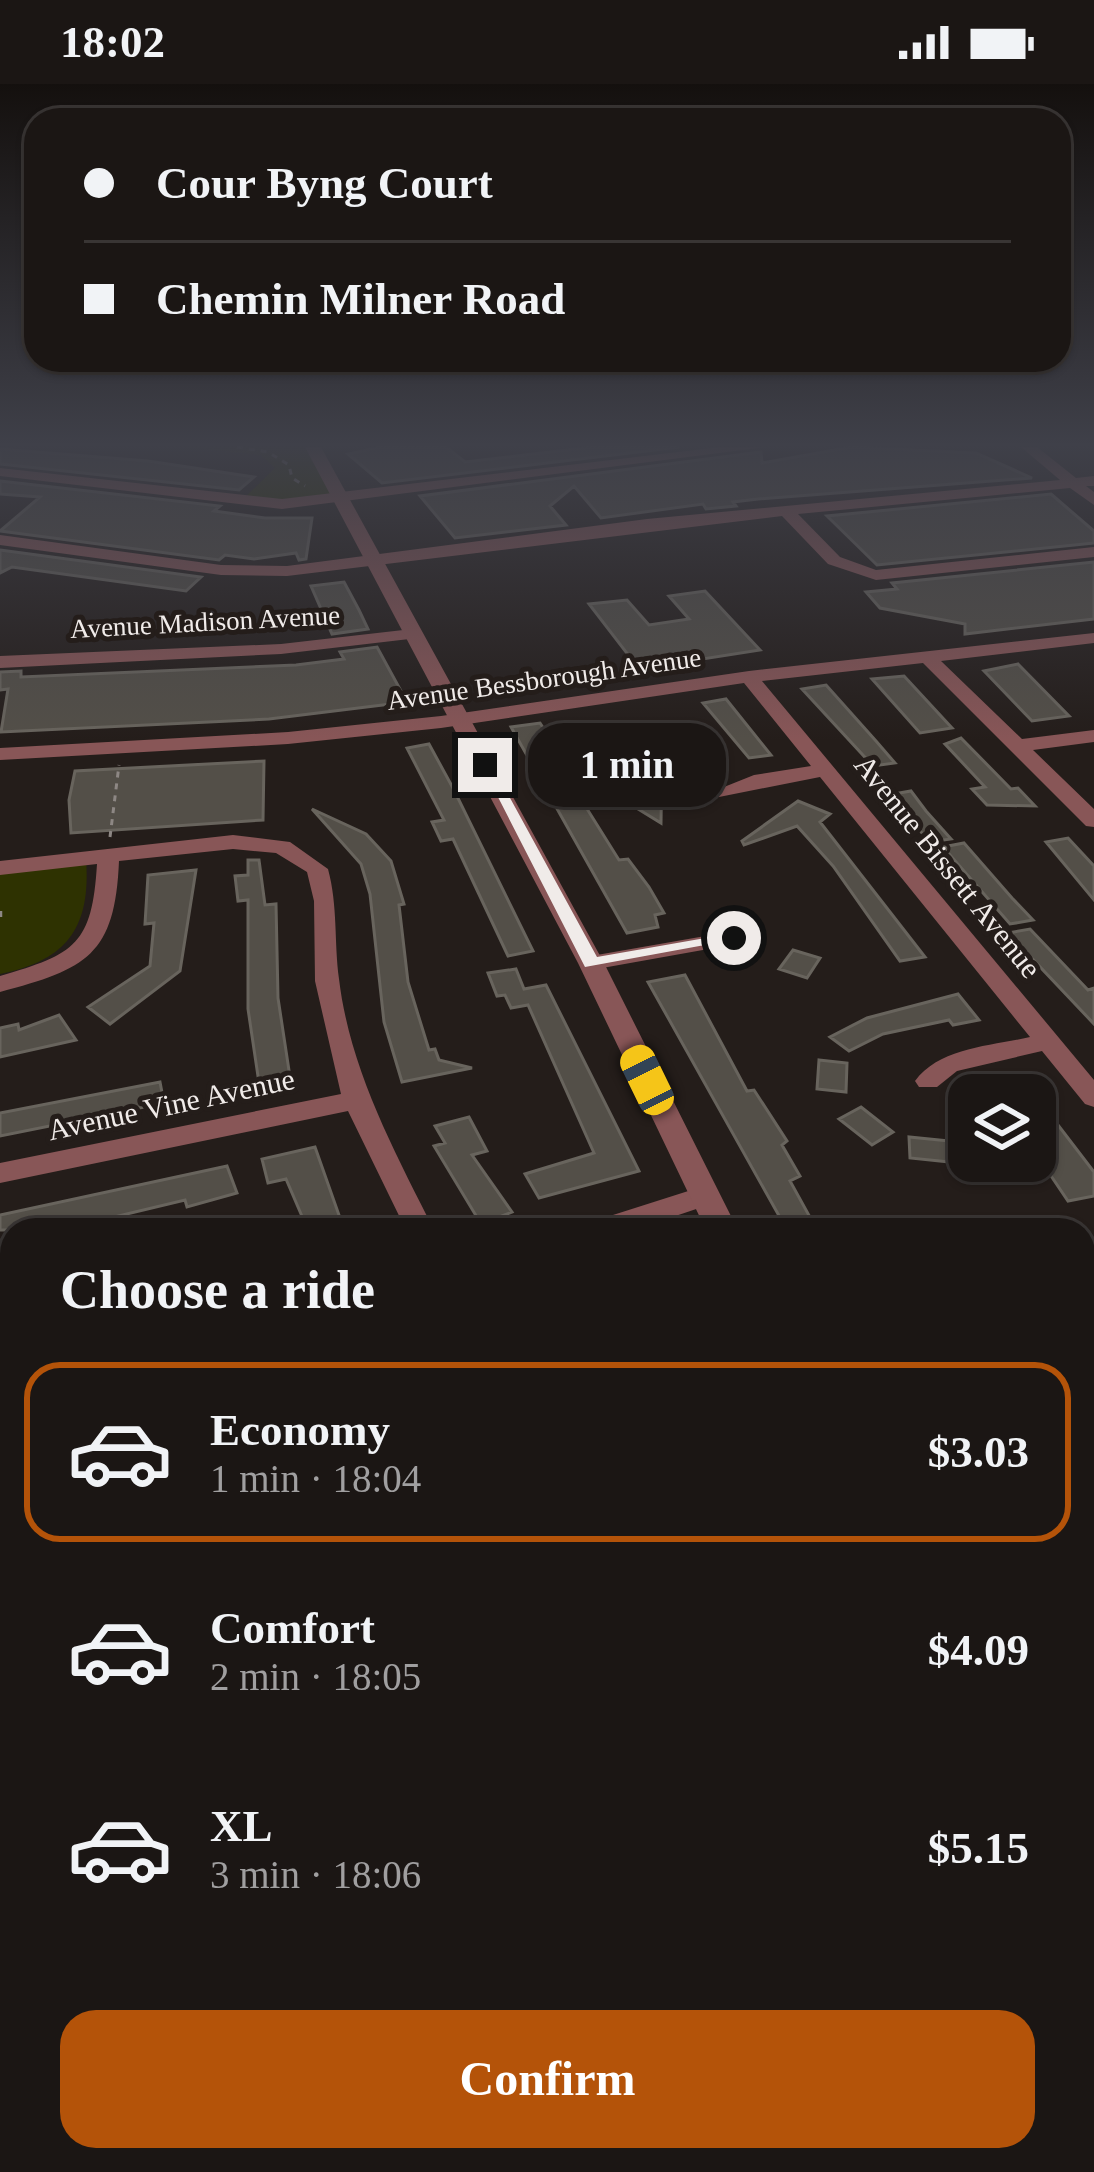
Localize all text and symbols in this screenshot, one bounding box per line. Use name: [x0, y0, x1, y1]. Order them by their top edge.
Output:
text: 18:02: [60, 17, 165, 67]
text: Cour Byng Court: [156, 158, 493, 208]
text: Chemin Milner Road: [156, 274, 565, 324]
street label: Avenue Madison Avenue: [69, 600, 341, 644]
street label: Avenue Bessborough Avenue: [385, 642, 703, 716]
callout: 1 min: [527, 723, 725, 807]
route end: [458, 738, 512, 792]
text: 1 min: [580, 743, 674, 786]
street label: Avenue Bissett Avenue: [848, 748, 1048, 984]
route start: [707, 911, 761, 965]
car: [615, 1040, 679, 1120]
street label: Avenue Vine Avenue: [45, 1062, 297, 1146]
map controls: [948, 1074, 1056, 1182]
button: layers: [948, 1074, 1056, 1182]
text: Choose a ride: [60, 1260, 375, 1320]
icon: car: [66, 1398, 174, 1506]
text: Economy: [210, 1405, 390, 1455]
text: $3.03: [928, 1427, 1029, 1477]
text: 1 min · 18:04: [210, 1457, 421, 1500]
icon: car: [66, 1596, 174, 1704]
text: Comfort: [210, 1603, 375, 1653]
text: $4.09: [928, 1625, 1029, 1675]
text: 2 min · 18:05: [210, 1655, 421, 1698]
icon: car: [66, 1794, 174, 1902]
text: XL: [210, 1801, 273, 1851]
text: $5.15: [928, 1823, 1029, 1873]
text: 3 min · 18:06: [210, 1853, 421, 1896]
button: Confirm: [60, 2010, 1035, 2148]

